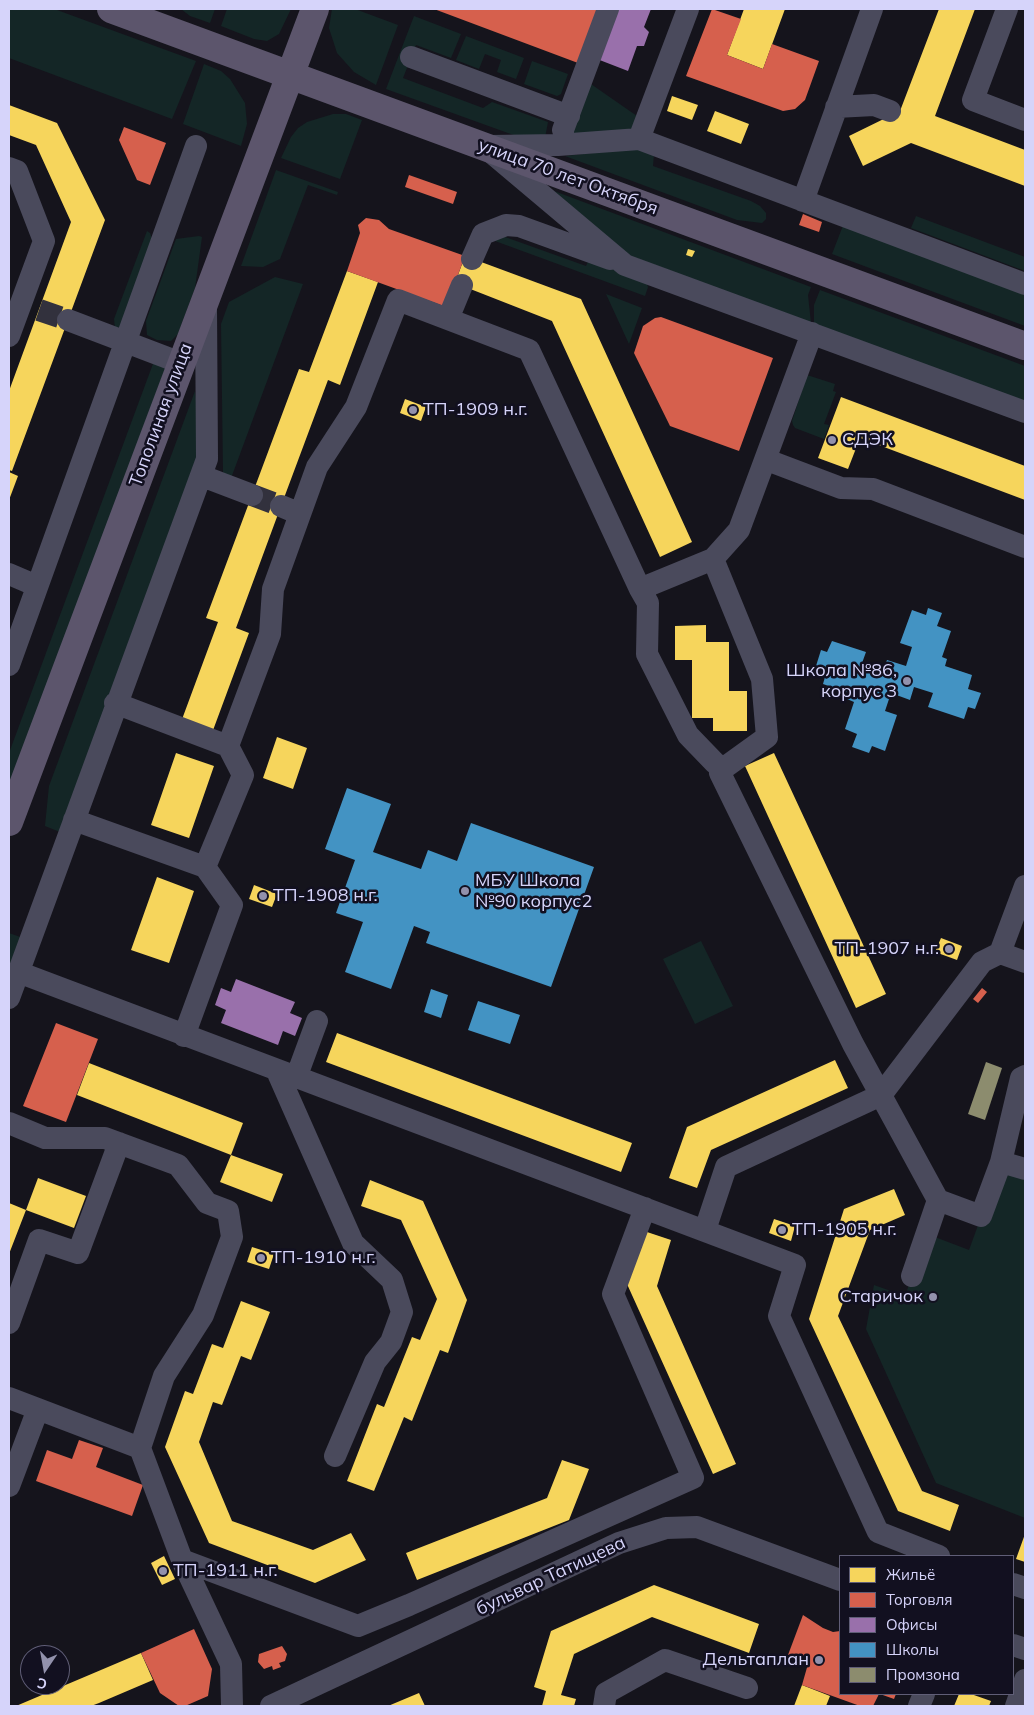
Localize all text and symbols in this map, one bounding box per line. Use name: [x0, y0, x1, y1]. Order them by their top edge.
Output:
street label: улица 70 лет Октября: [475, 134, 661, 220]
street label: Тополиная улица: [125, 340, 197, 490]
place label: ТП-1909 н.г.: [423, 399, 528, 421]
marker: ТП-1909 н.г.: [407, 404, 419, 416]
place label: СДЭК: [842, 429, 893, 451]
marker: СДЭК: [826, 434, 838, 446]
place label: Школа №86, корпус 3: [786, 660, 897, 702]
marker: Школа №86, корпус 3: [901, 675, 913, 687]
place label: МБУ Школа №90 корпус2: [475, 870, 592, 912]
place label: ТП-1908 н.г.: [273, 885, 378, 907]
marker: МБУ Школа №90 корпус2: [459, 885, 471, 897]
marker: ТП-1908 н.г.: [257, 890, 269, 902]
place label: ТП-1907 н.г.: [834, 938, 939, 960]
marker: ТП-1907 н.г.: [943, 943, 955, 955]
place label: ТП-1905 н.г.: [792, 1219, 897, 1241]
marker: ТП-1905 н.г.: [776, 1224, 788, 1236]
place label: ТП-1910 н.г.: [271, 1247, 376, 1269]
marker: ТП-1910 н.г.: [255, 1252, 267, 1264]
place label: Старичок: [840, 1286, 923, 1308]
marker: Старичок: [927, 1291, 939, 1303]
street label: бульвар Татищева: [473, 1532, 629, 1620]
legend: [839, 1555, 1014, 1695]
place label: ТП-1911 н.г.: [173, 1560, 278, 1582]
marker: ТП-1911 н.г.: [157, 1565, 169, 1577]
text: Жильё: [886, 1565, 935, 1584]
text: Торговля: [886, 1590, 953, 1609]
text: Офисы: [886, 1615, 938, 1634]
text: Школы: [886, 1640, 939, 1659]
north arrow: [20, 1645, 70, 1695]
place label: Дельтаплан: [702, 1649, 809, 1671]
marker: Дельтаплан: [813, 1654, 825, 1666]
text: Промзона: [886, 1665, 960, 1684]
text: С: [36, 1674, 49, 1693]

